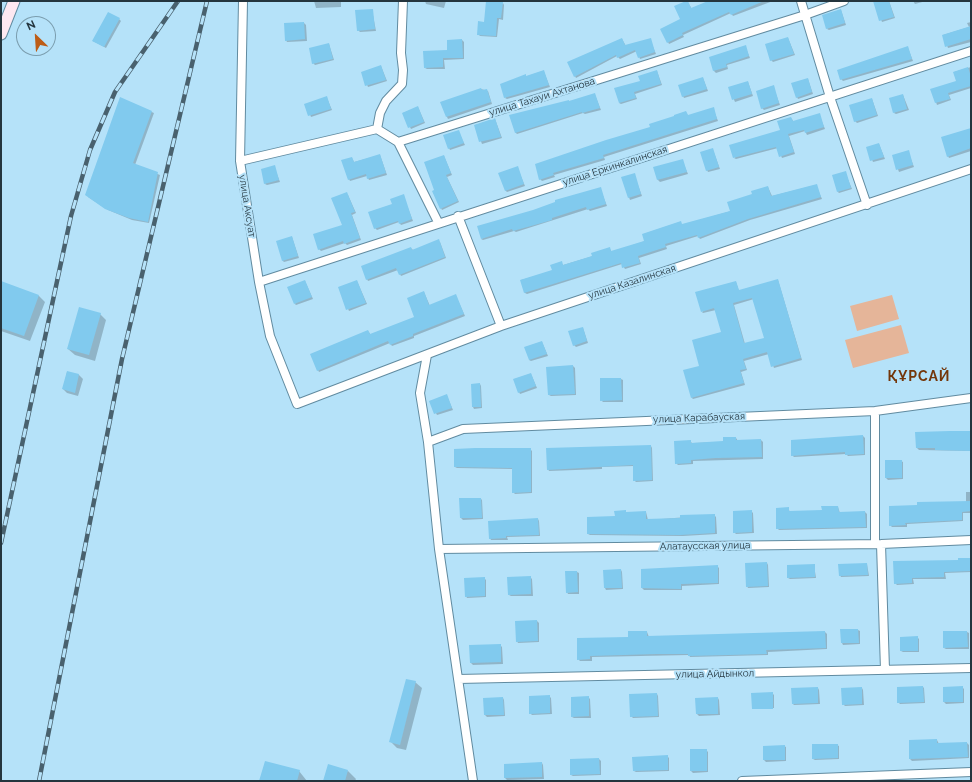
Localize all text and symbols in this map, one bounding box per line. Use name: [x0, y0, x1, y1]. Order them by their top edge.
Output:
north arrow: [16, 16, 56, 56]
text: N: [25, 18, 38, 33]
street label: улица Тахауи Ахтанова: [488, 75, 596, 119]
street label: улица Еркинкалинская: [561, 143, 669, 189]
street label: улица Аксуат: [236, 174, 258, 238]
street label: улица Казалинская: [587, 262, 677, 302]
district label: ҚҰРСАЙ: [887, 369, 951, 385]
street label: улица Карабауская: [653, 410, 745, 426]
street label: Алатаусская улица: [660, 539, 750, 553]
street label: улица Айдынкол: [676, 667, 754, 681]

